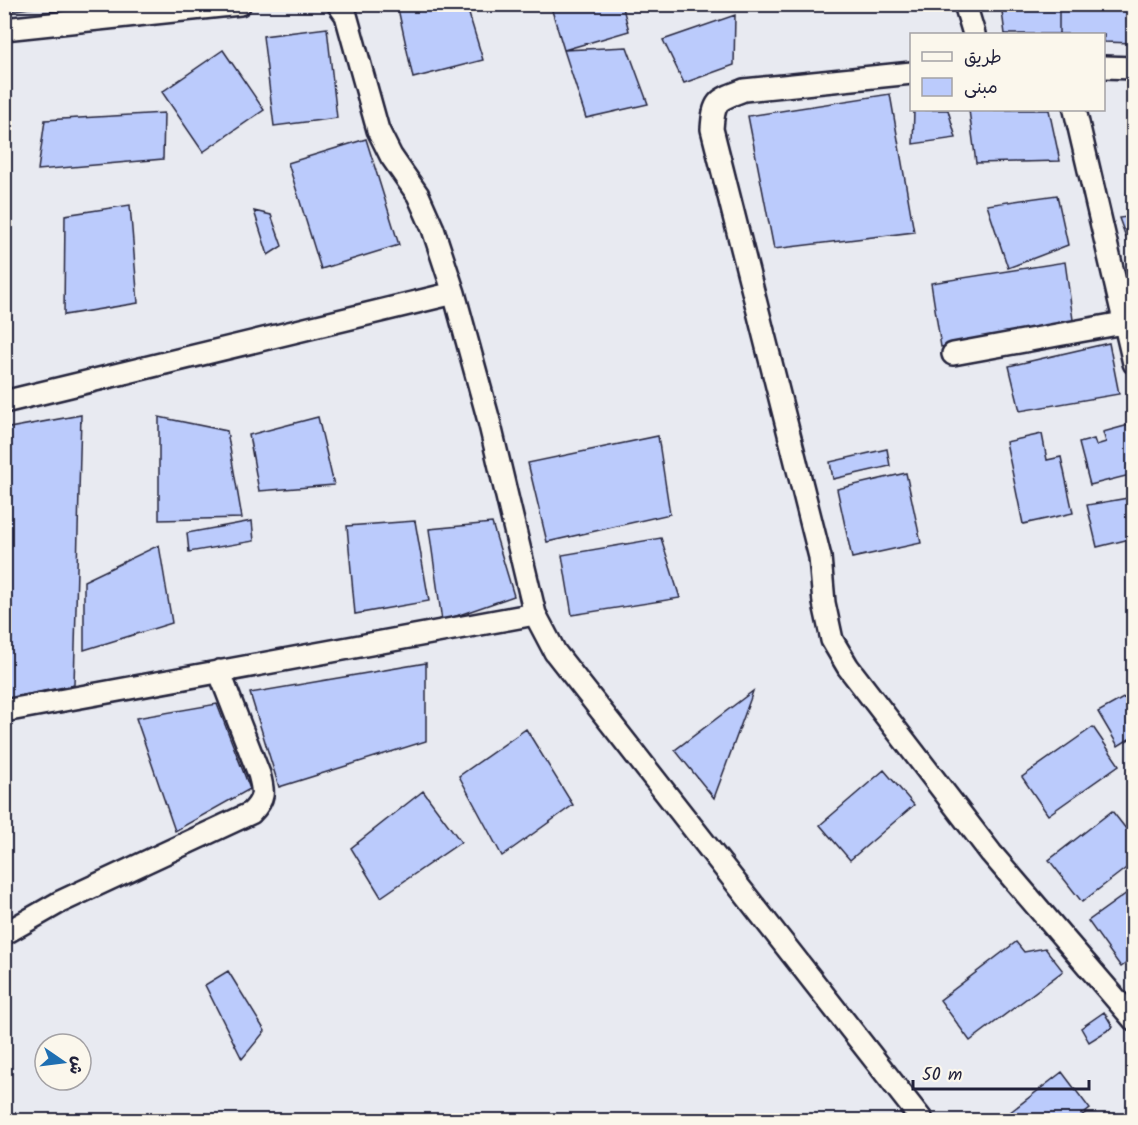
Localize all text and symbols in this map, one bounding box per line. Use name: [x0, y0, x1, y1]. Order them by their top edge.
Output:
legend: [910, 33, 1105, 111]
text: طريق: [964, 44, 1002, 73]
text: مبنى: [964, 74, 998, 103]
north arrow: [33, 1032, 93, 1092]
scale bar: [913, 1053, 1088, 1091]
text: ش: [62, 1054, 90, 1077]
text: 50 m: [922, 1061, 962, 1090]

